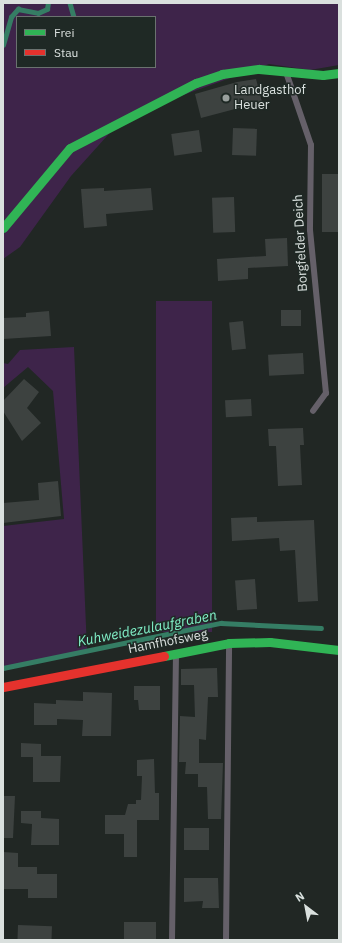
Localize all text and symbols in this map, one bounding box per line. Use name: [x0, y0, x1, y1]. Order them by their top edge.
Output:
legend: [16, 16, 156, 68]
text: Frei: [54, 25, 74, 40]
text: Stau: [54, 45, 78, 60]
place label: Landgasthof Heuer: [234, 83, 306, 114]
marker: Landgasthof Heuer: [221, 93, 231, 103]
street label: Borgfelder Deich: [291, 194, 311, 292]
water label: Kuhweidezulaufgraben: [76, 606, 218, 650]
street label: Hamfhofsweg: [127, 627, 209, 657]
north arrow: [286, 887, 326, 927]
text: N: [293, 889, 307, 905]

